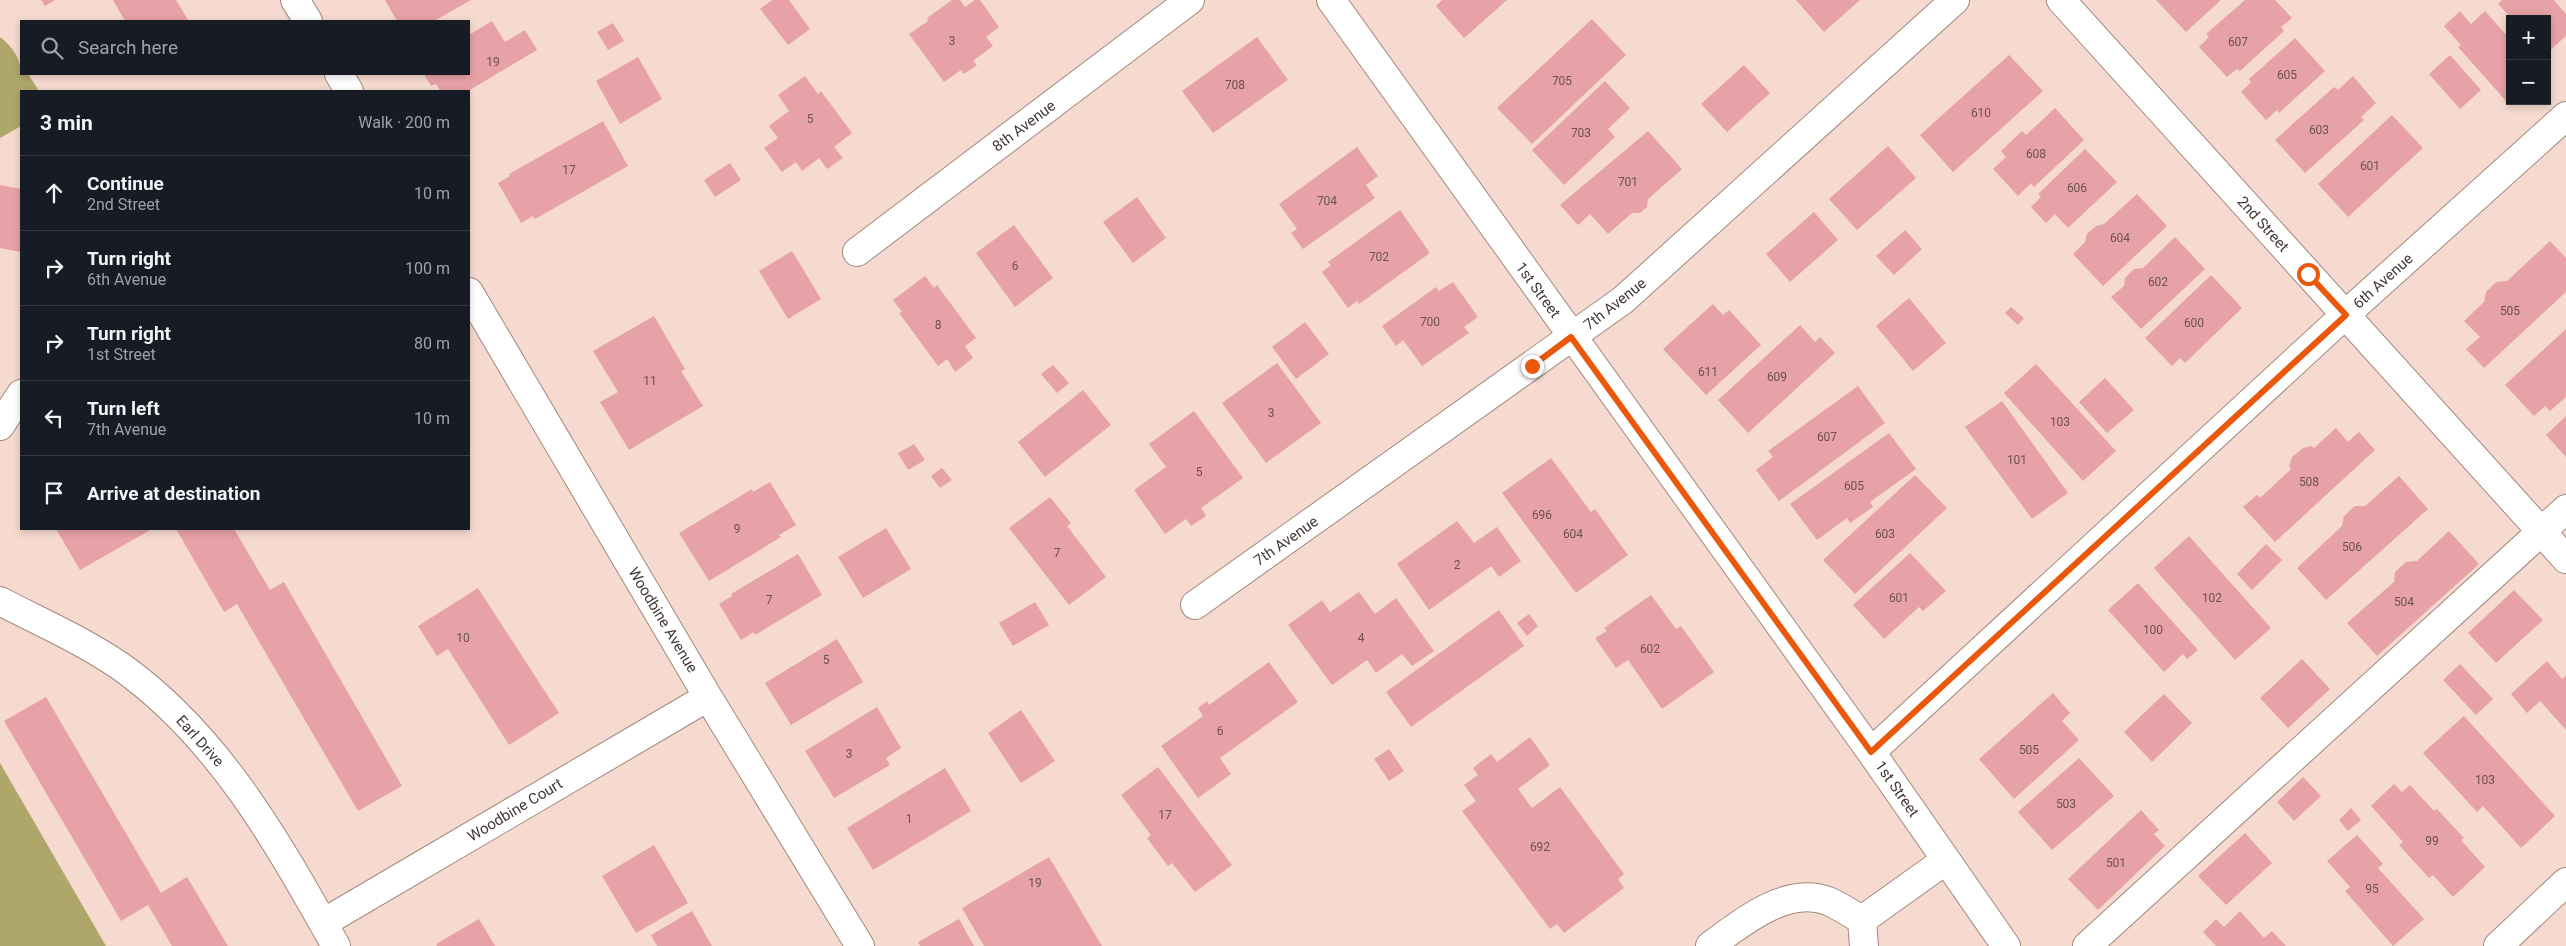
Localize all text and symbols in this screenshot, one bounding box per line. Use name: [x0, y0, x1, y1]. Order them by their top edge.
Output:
map controls: [2506, 15, 2551, 105]
button: +: [2506, 15, 2551, 60]
search box: [20, 20, 470, 75]
icon: search: [38, 34, 66, 62]
house number: 3: [949, 34, 955, 48]
house number: 607: [2228, 35, 2248, 49]
text: Search here: [78, 36, 178, 59]
house number: 19: [486, 55, 500, 69]
button: −: [2506, 60, 2551, 105]
house number: 605: [2277, 68, 2297, 82]
house number: 705: [1552, 74, 1572, 88]
house number: 708: [1225, 78, 1245, 92]
street label: 8th Avenue: [989, 96, 1059, 156]
house number: 610: [1971, 106, 1991, 120]
text: 3 min: [40, 111, 93, 135]
house number: 5: [807, 112, 814, 126]
text: Walk · 200 m: [358, 113, 450, 132]
house number: 603: [2309, 123, 2329, 137]
house number: 703: [1571, 126, 1591, 140]
house number: 608: [2026, 147, 2046, 161]
house number: 601: [2360, 159, 2380, 173]
house number: 17: [562, 163, 576, 177]
text: Continue: [87, 172, 164, 195]
house number: 701: [1618, 175, 1638, 189]
icon: ahead: [40, 179, 68, 207]
house number: 606: [2067, 181, 2087, 195]
text: 10 m: [414, 184, 450, 203]
street label: 2nd Street: [2233, 193, 2293, 256]
house number: 704: [1317, 194, 1337, 208]
text: 2nd Street: [87, 195, 160, 214]
house number: 604: [2110, 231, 2130, 245]
text: Turn right: [87, 247, 171, 270]
street label: 6th Avenue: [2349, 249, 2417, 313]
house number: 702: [1369, 250, 1389, 264]
icon: right: [40, 254, 68, 282]
text: 100 m: [405, 259, 450, 278]
house number: 6: [1012, 259, 1019, 273]
street label: 1st Street: [1512, 259, 1564, 321]
route start: [2297, 263, 2320, 286]
text: 6th Avenue: [87, 270, 166, 289]
street label: 7th Avenue: [1580, 274, 1650, 334]
house number: 602: [2148, 275, 2168, 289]
house number: 505: [2500, 304, 2520, 318]
house number: 700: [1420, 315, 1440, 329]
house number: 600: [2184, 316, 2204, 330]
house number: 8: [935, 318, 942, 332]
text: Turn right: [87, 322, 171, 345]
icon: right: [40, 329, 68, 357]
text: 80 m: [414, 334, 450, 353]
text: 1st Street: [87, 345, 156, 364]
route end: [1521, 355, 1544, 378]
house number: 611: [1698, 365, 1718, 379]
house number: 609: [1767, 370, 1787, 384]
house number: 11: [643, 374, 657, 388]
text: Turn left: [87, 397, 160, 420]
icon: left: [40, 404, 68, 432]
house number: 3: [1268, 406, 1274, 420]
text: 10 m: [414, 409, 450, 428]
house number: 103: [2050, 415, 2070, 429]
text: 7th Avenue: [87, 420, 166, 439]
house number: 607: [1817, 430, 1837, 444]
house number: 101: [2007, 453, 2027, 467]
house number: 5: [1196, 465, 1203, 479]
house number: 508: [2299, 475, 2319, 489]
icon: arrive: [40, 479, 68, 507]
house number: 605: [1844, 479, 1864, 493]
text: Arrive at destination: [87, 482, 260, 505]
house number: 696: [1532, 508, 1552, 522]
street label: 7th Avenue: [1250, 512, 1322, 570]
house number: 9: [734, 522, 740, 536]
house number: 604: [1563, 527, 1583, 541]
house number: 603: [1875, 527, 1895, 541]
house number: 506: [2342, 540, 2362, 554]
house number: 7: [1054, 546, 1061, 560]
house number: 2: [1454, 558, 1461, 572]
street label: Woodbine Avenue: [624, 564, 702, 676]
house number: 601: [1889, 591, 1909, 605]
house number: 102: [2202, 591, 2222, 605]
house number: 7: [766, 593, 773, 607]
house number: 504: [2394, 595, 2414, 609]
house number: 100: [2143, 623, 2163, 637]
house number: 10: [456, 631, 470, 645]
house number: 4: [1358, 631, 1365, 645]
house number: 602: [1640, 642, 1660, 656]
house number: 5: [823, 653, 830, 667]
street label: Earl Drive: [172, 712, 228, 770]
house number: 6: [1217, 724, 1224, 738]
house number: 505: [2019, 743, 2039, 757]
house number: 3: [846, 747, 852, 761]
street label: 1st Street: [1871, 757, 1923, 821]
house number: 103: [2475, 773, 2495, 787]
street label: Woodbine Court: [464, 775, 566, 845]
house number: 503: [2056, 797, 2076, 811]
house number: 17: [1158, 808, 1172, 822]
house number: 1: [906, 812, 912, 826]
house number: 99: [2425, 834, 2439, 848]
house number: 692: [1530, 840, 1550, 854]
house number: 501: [2106, 856, 2126, 870]
house number: 19: [1028, 876, 1042, 890]
house number: 95: [2365, 882, 2379, 896]

